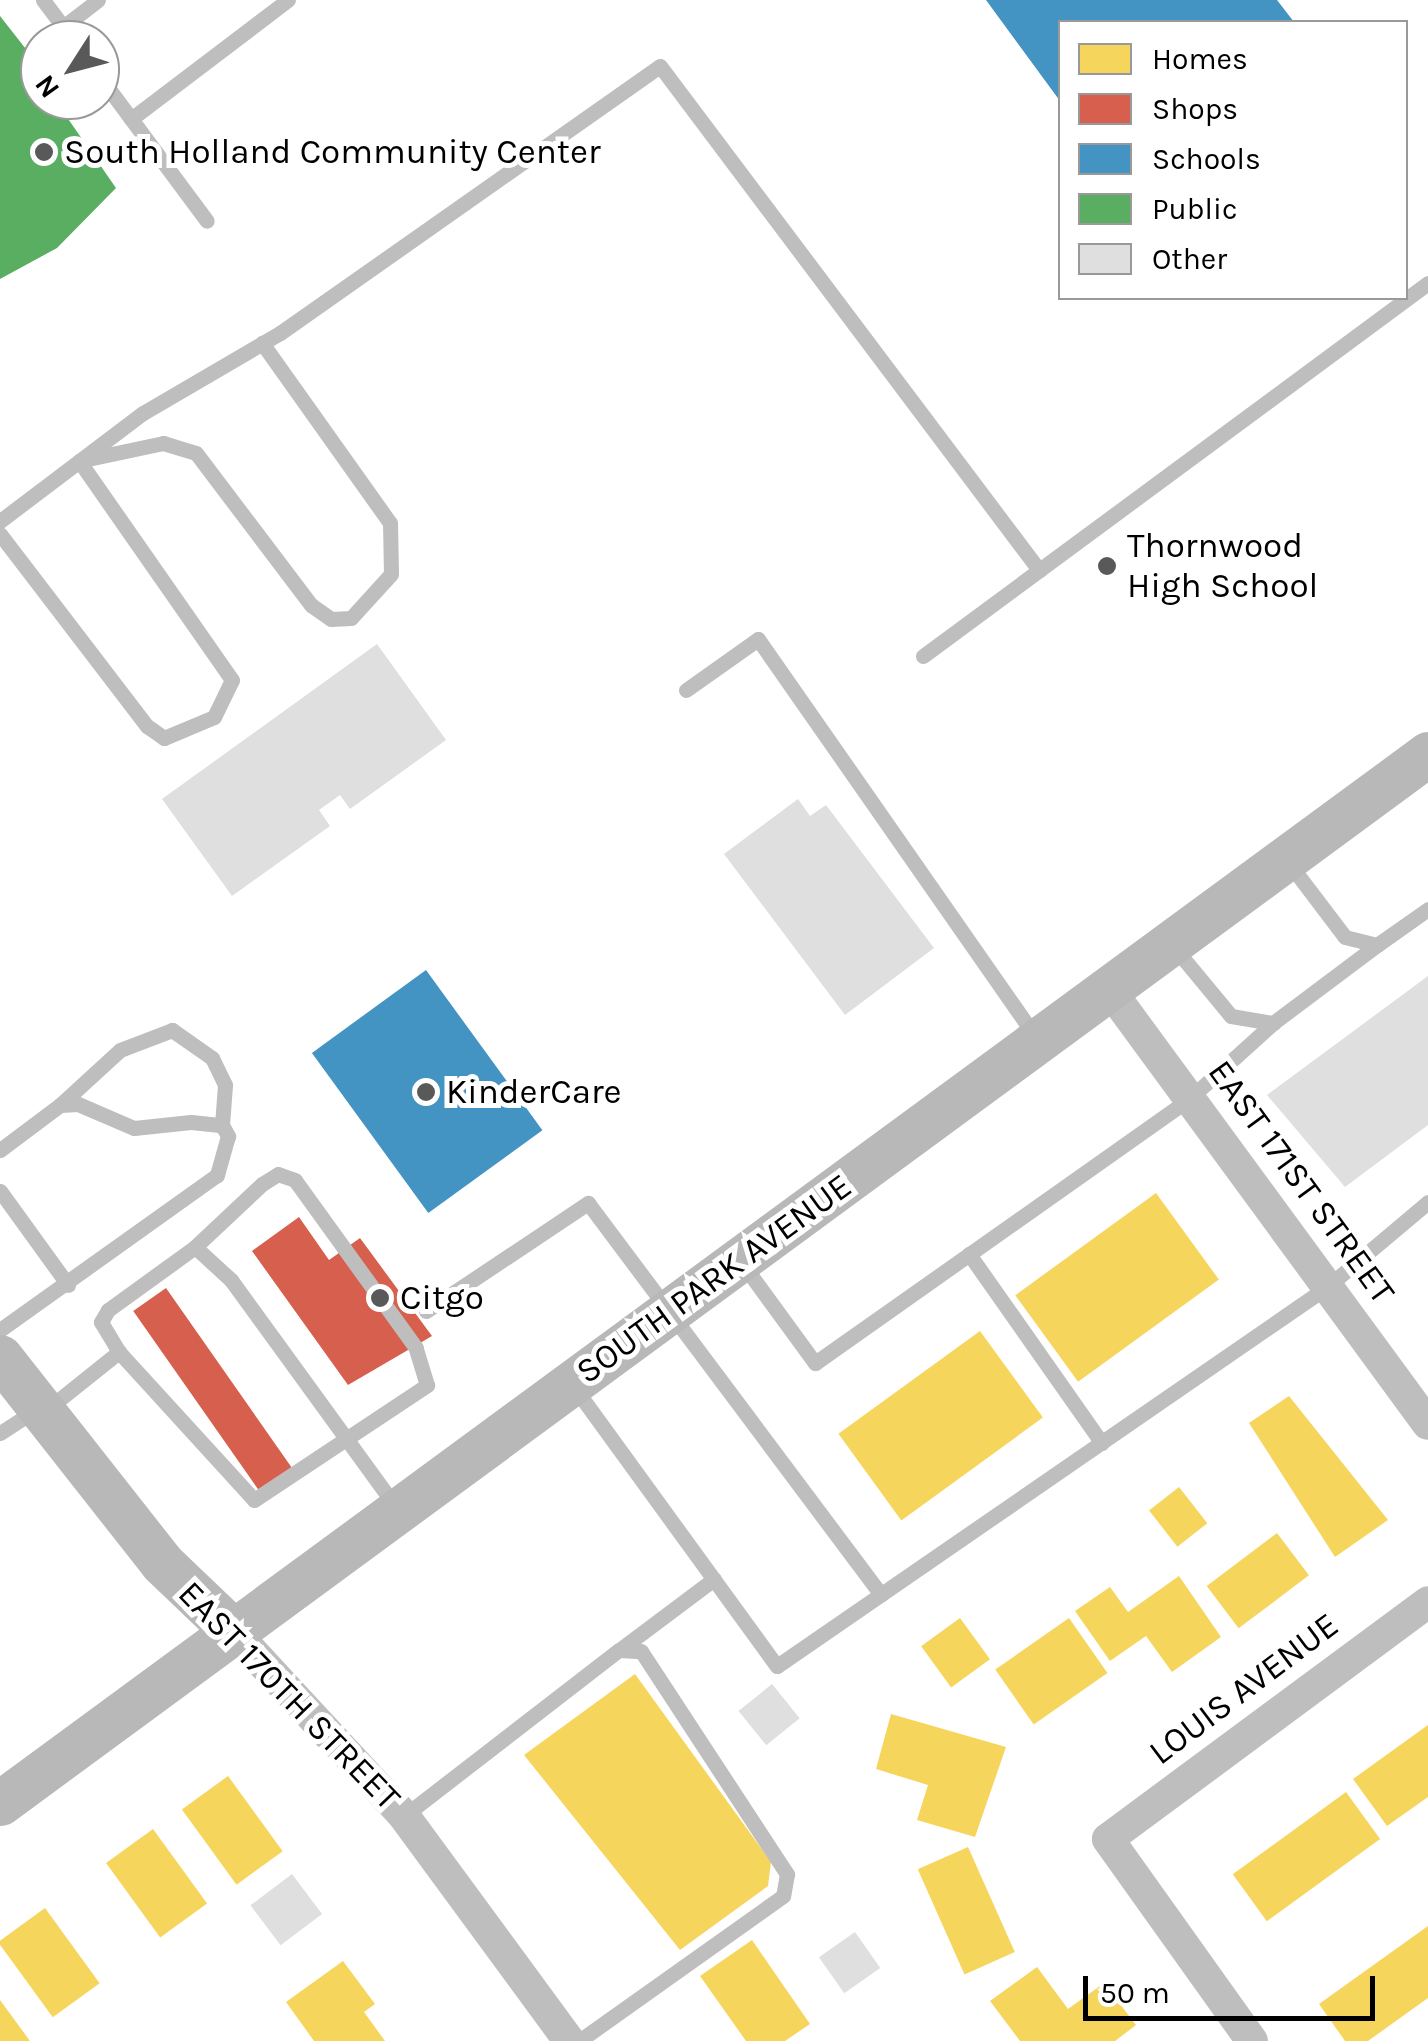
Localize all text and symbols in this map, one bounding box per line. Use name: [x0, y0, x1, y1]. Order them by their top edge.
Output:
north arrow: [20, 20, 120, 120]
legend: [1058, 20, 1408, 300]
text: Homes: [1152, 41, 1248, 77]
text: N: [28, 69, 66, 105]
text: Shops: [1152, 91, 1238, 127]
place label: South Holland Community Center: [64, 131, 601, 173]
marker: South Holland Community Center: [33, 141, 55, 163]
text: Schools: [1152, 141, 1261, 177]
text: Public: [1152, 191, 1237, 227]
text: Other: [1152, 241, 1227, 277]
place label: Thornwood High School: [1127, 525, 1318, 607]
marker: Thornwood High School: [1096, 555, 1118, 577]
street label: EAST 171ST STREET: [1199, 1052, 1403, 1312]
place label: KinderCare: [446, 1071, 622, 1113]
marker: KinderCare: [415, 1081, 437, 1103]
street label: SOUTH PARK AVENUE: [568, 1165, 860, 1393]
place label: Citgo: [400, 1277, 484, 1319]
marker: Citgo: [369, 1287, 391, 1309]
street label: EAST 170TH STREET: [169, 1573, 409, 1819]
street label: LOUIS AVENUE: [1141, 1604, 1347, 1774]
scale bar: [1088, 1956, 1380, 2018]
text: 50 m: [1100, 1975, 1170, 2011]

